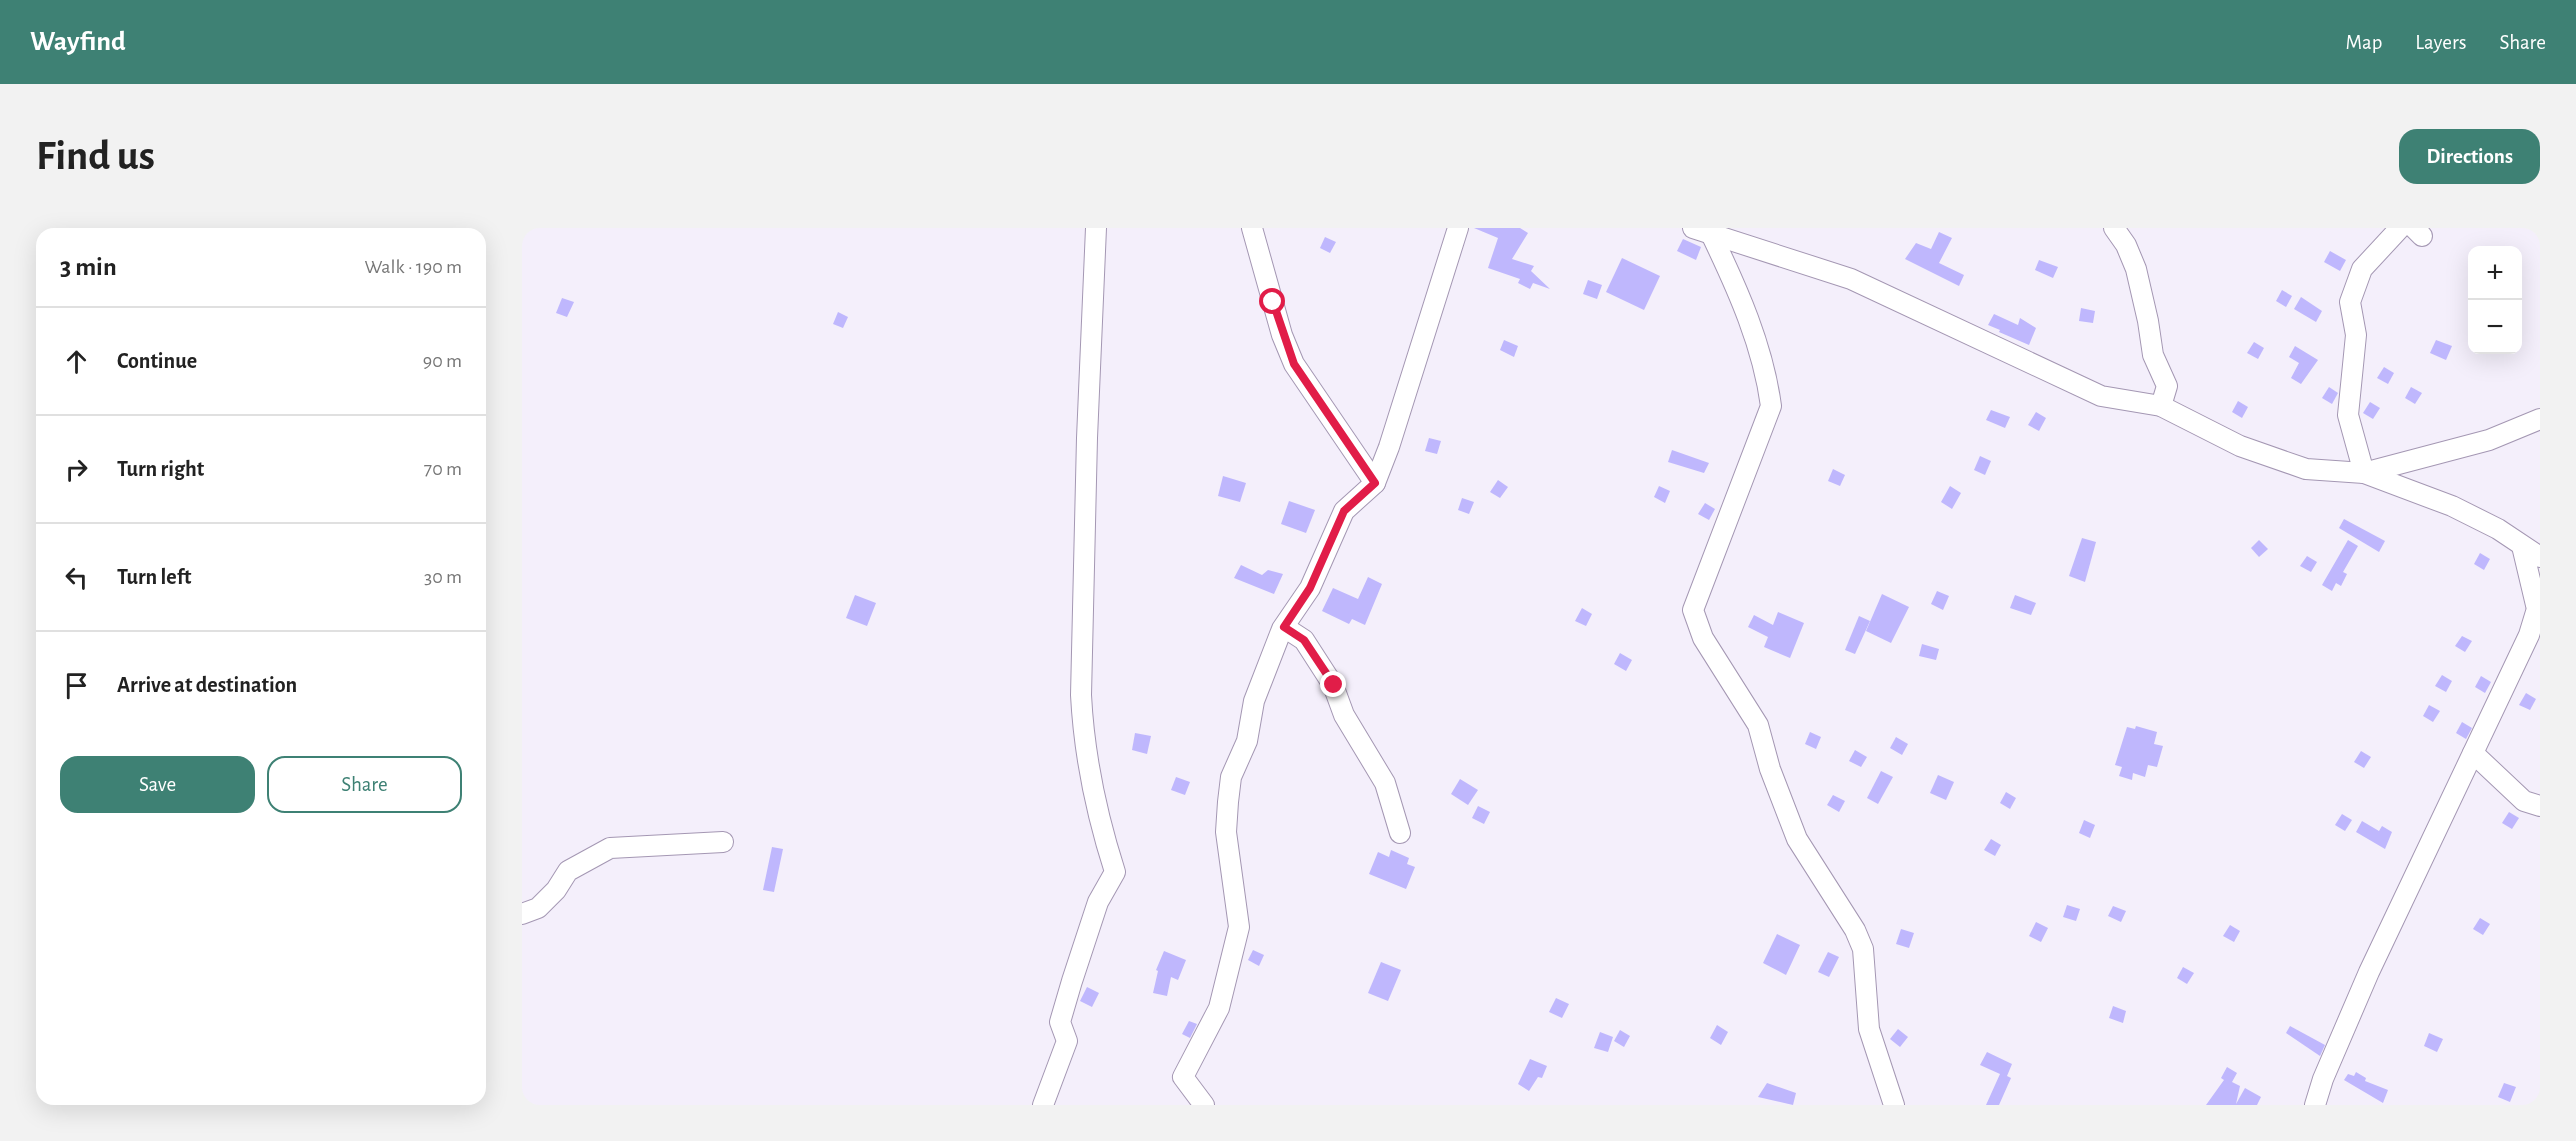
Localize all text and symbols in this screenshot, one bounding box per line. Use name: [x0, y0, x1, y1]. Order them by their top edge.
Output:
text: Wayfind: [30, 28, 126, 56]
text: Map: [2346, 32, 2382, 53]
text: Layers: [2415, 32, 2466, 53]
text: Share: [2499, 32, 2546, 53]
button: Directions: [2399, 129, 2540, 184]
text: Find us: [36, 135, 155, 177]
map controls: [2468, 246, 2522, 354]
button: +: [2468, 246, 2522, 300]
text: 3 min: [60, 254, 117, 280]
text: Walk · 190 m: [365, 257, 462, 277]
route start: [1259, 288, 1285, 314]
button: −: [2468, 300, 2522, 354]
icon: ahead: [60, 345, 93, 378]
text: Continue: [117, 350, 197, 372]
text: 90 m: [423, 351, 462, 371]
icon: right: [60, 453, 93, 486]
text: Turn right: [117, 458, 204, 480]
text: 70 m: [424, 459, 462, 479]
icon: left: [60, 561, 93, 594]
text: Turn left: [117, 566, 191, 588]
text: 30 m: [424, 567, 462, 587]
icon: arrive: [60, 669, 93, 702]
route end: [1320, 671, 1346, 697]
text: Arrive at destination: [117, 674, 297, 696]
button: Save: [60, 756, 255, 813]
button: Share: [267, 756, 462, 813]

